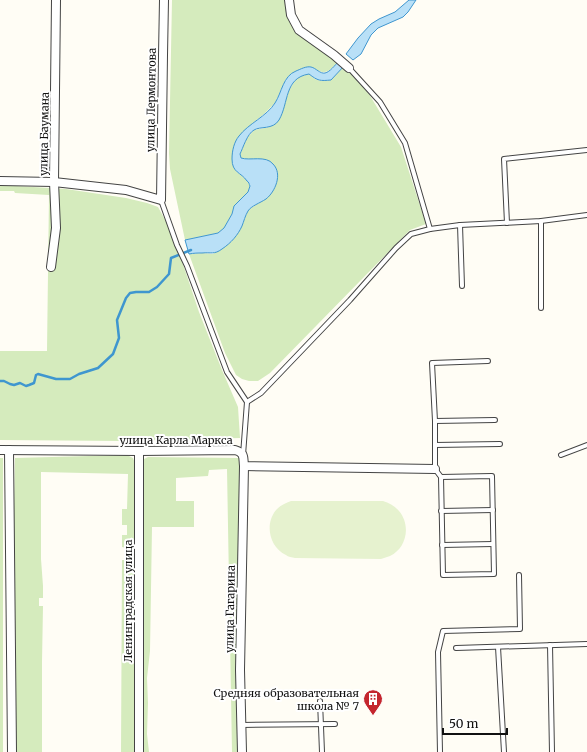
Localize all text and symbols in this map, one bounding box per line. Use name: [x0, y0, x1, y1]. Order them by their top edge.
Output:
street label: улица Лермонтова: [143, 47, 159, 152]
street label: улица Баумана: [36, 92, 52, 176]
street label: улица Карла Маркса: [119, 433, 233, 447]
street label: Ленинградская улица: [121, 540, 135, 662]
street label: улица Гагарина: [222, 565, 238, 653]
place label: Средняя образовательная школа № 7: [214, 686, 359, 713]
building icon: Средняя образовательная школа № 7: [362, 688, 384, 716]
scale bar: [443, 710, 507, 736]
text: 50 m: [449, 716, 478, 731]

